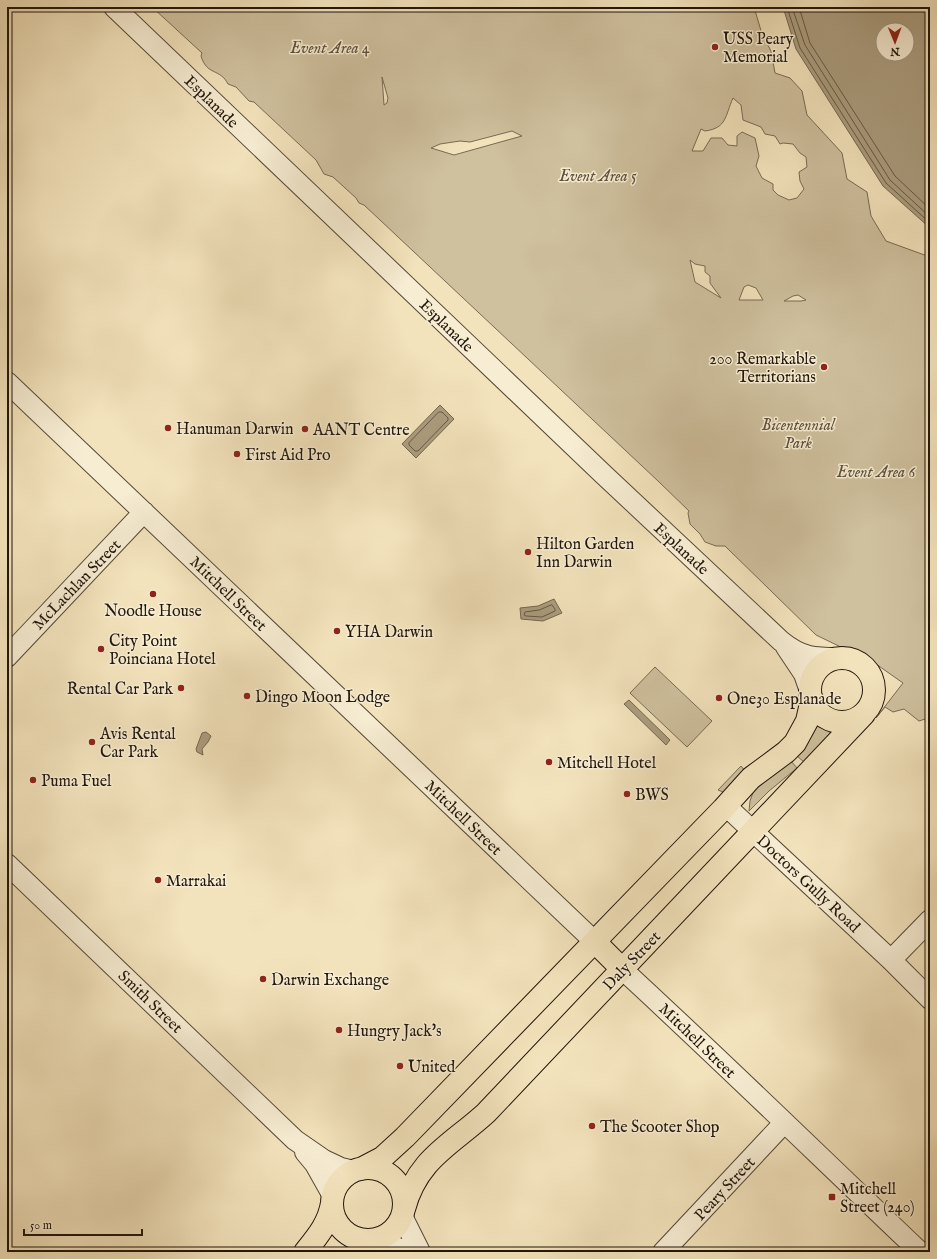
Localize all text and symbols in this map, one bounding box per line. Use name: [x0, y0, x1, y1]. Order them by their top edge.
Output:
north arrow: [875, 22, 915, 62]
place label: USS Peary Memorial: [723, 30, 794, 68]
park label: Event Area 4: [289, 39, 370, 59]
marker: USS Peary Memorial: [710, 42, 720, 52]
text: N: [890, 44, 901, 58]
street label: Esplanade: [179, 72, 242, 133]
park label: Event Area 5: [558, 167, 637, 187]
street label: Esplanade: [414, 296, 477, 357]
place label: 200 Remarkable Territorians: [709, 350, 816, 388]
marker: 200 Remarkable Territorians: [819, 362, 829, 372]
park label: Bicentennial Park: [761, 416, 836, 454]
place label: Hanuman Darwin: [176, 420, 294, 440]
place label: AANT Centre: [312, 421, 410, 441]
marker: Hanuman Darwin: [163, 423, 173, 433]
marker: AANT Centre: [300, 424, 310, 434]
place label: First Aid Pro: [245, 446, 331, 466]
marker: First Aid Pro: [232, 449, 242, 459]
park label: Event Area 6: [836, 463, 915, 483]
street label: Esplanade: [649, 519, 712, 580]
street label: McLachlan Street: [29, 535, 126, 635]
place label: Hilton Garden Inn Darwin: [536, 535, 635, 573]
marker: Hilton Garden Inn Darwin: [523, 547, 533, 557]
street label: Mitchell Street: [185, 553, 271, 637]
marker: Noodle House: [148, 589, 158, 599]
place label: Noodle House: [104, 602, 202, 622]
place label: YHA Darwin: [345, 623, 434, 643]
marker: YHA Darwin: [332, 626, 342, 636]
place label: City Point Poinciana Hotel: [109, 632, 216, 670]
marker: City Point Poinciana Hotel: [96, 644, 106, 654]
place label: Rental Car Park: [67, 680, 173, 700]
marker: Rental Car Park: [176, 683, 186, 693]
place label: Dingo Moon Lodge: [255, 688, 390, 708]
place label: One30 Esplanade: [727, 690, 841, 710]
marker: Dingo Moon Lodge: [242, 691, 252, 701]
marker: One30 Esplanade: [714, 693, 724, 703]
place label: Avis Rental Car Park: [99, 725, 176, 763]
marker: Avis Rental Car Park: [87, 737, 97, 747]
place label: Mitchell Hotel: [557, 754, 657, 774]
marker: Mitchell Hotel: [544, 757, 554, 767]
place label: Puma Fuel: [41, 772, 112, 792]
marker: Puma Fuel: [28, 775, 38, 785]
street label: Mitchell Street: [420, 777, 506, 861]
place label: BWS: [635, 786, 669, 806]
marker: BWS: [622, 789, 632, 799]
street label: Doctors Gully Road: [752, 831, 864, 938]
place label: Marrakai: [166, 872, 226, 892]
marker: Marrakai: [153, 875, 163, 885]
street label: Daly Street: [599, 927, 666, 995]
street label: Smith Street: [113, 967, 186, 1038]
place label: Darwin Exchange: [271, 971, 389, 991]
marker: Darwin Exchange: [258, 974, 268, 984]
street label: Mitchell Street: [654, 1000, 740, 1084]
place label: Hungry Jack's: [347, 1022, 442, 1042]
marker: Hungry Jack's: [334, 1025, 344, 1035]
place label: United: [408, 1058, 456, 1078]
marker: United: [395, 1061, 405, 1071]
place label: The Scooter Shop: [600, 1118, 720, 1138]
marker: The Scooter Shop: [587, 1121, 597, 1131]
street label: Peary Street: [691, 1153, 760, 1226]
place label: Mitchell Street (240): [840, 1180, 915, 1218]
marker: Mitchell Street (240): [827, 1192, 837, 1202]
scale bar: [24, 1211, 142, 1237]
text: 50 m: [30, 1218, 52, 1233]

